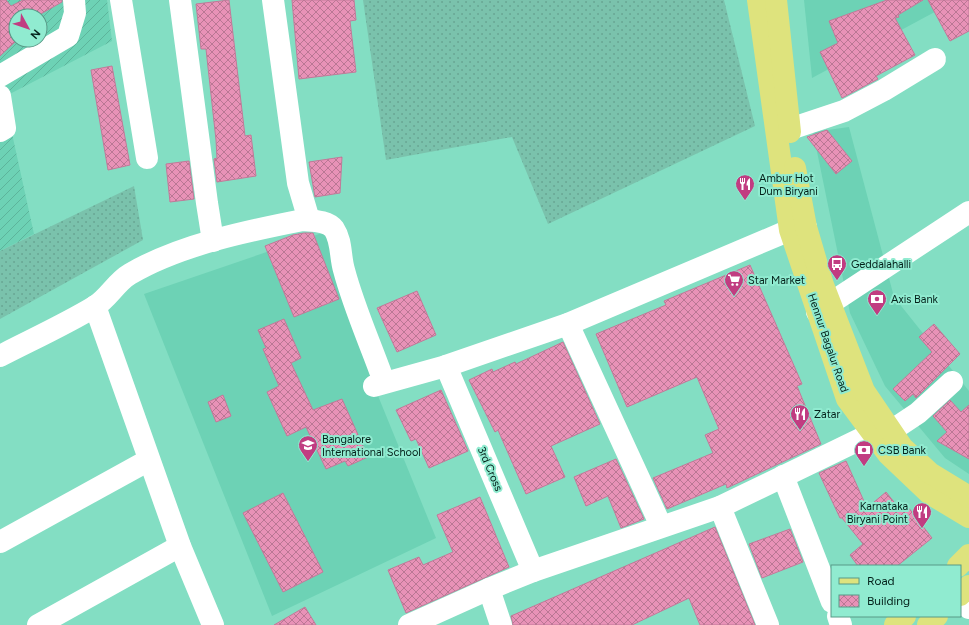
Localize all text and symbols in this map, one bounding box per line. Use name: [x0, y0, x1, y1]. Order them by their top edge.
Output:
north arrow: [8, 8, 48, 48]
text: N: [28, 27, 43, 42]
place label: Ambur Hot Dum Biryani: [759, 172, 818, 198]
restaurant icon: Ambur Hot Dum Biryani: [734, 173, 756, 201]
bus stop icon: Geddalahalli: [826, 253, 848, 281]
place label: Geddalahalli: [851, 258, 911, 271]
supermarket icon: Star Market: [723, 269, 745, 297]
place label: Star Market: [748, 274, 805, 287]
bank icon: Axis Bank: [866, 288, 888, 316]
street label: Hennur Bagalur Road: [805, 292, 851, 394]
place label: Axis Bank: [891, 293, 939, 306]
restaurant icon: Zatar: [789, 403, 811, 431]
place label: Zatar: [814, 408, 840, 421]
place label: Bangalore International School: [322, 433, 421, 459]
school or university icon: Bangalore International School: [297, 434, 319, 462]
bank icon: CSB Bank: [853, 439, 875, 467]
place label: CSB Bank: [878, 444, 927, 457]
street label: 3rd Cross: [475, 445, 505, 493]
place label: Karnataka Biryani Point: [847, 500, 908, 526]
restaurant icon: Karnataka Biryani Point: [911, 501, 933, 529]
legend: [831, 565, 961, 617]
text: Road: [867, 574, 895, 588]
text: Building: [867, 594, 910, 608]

